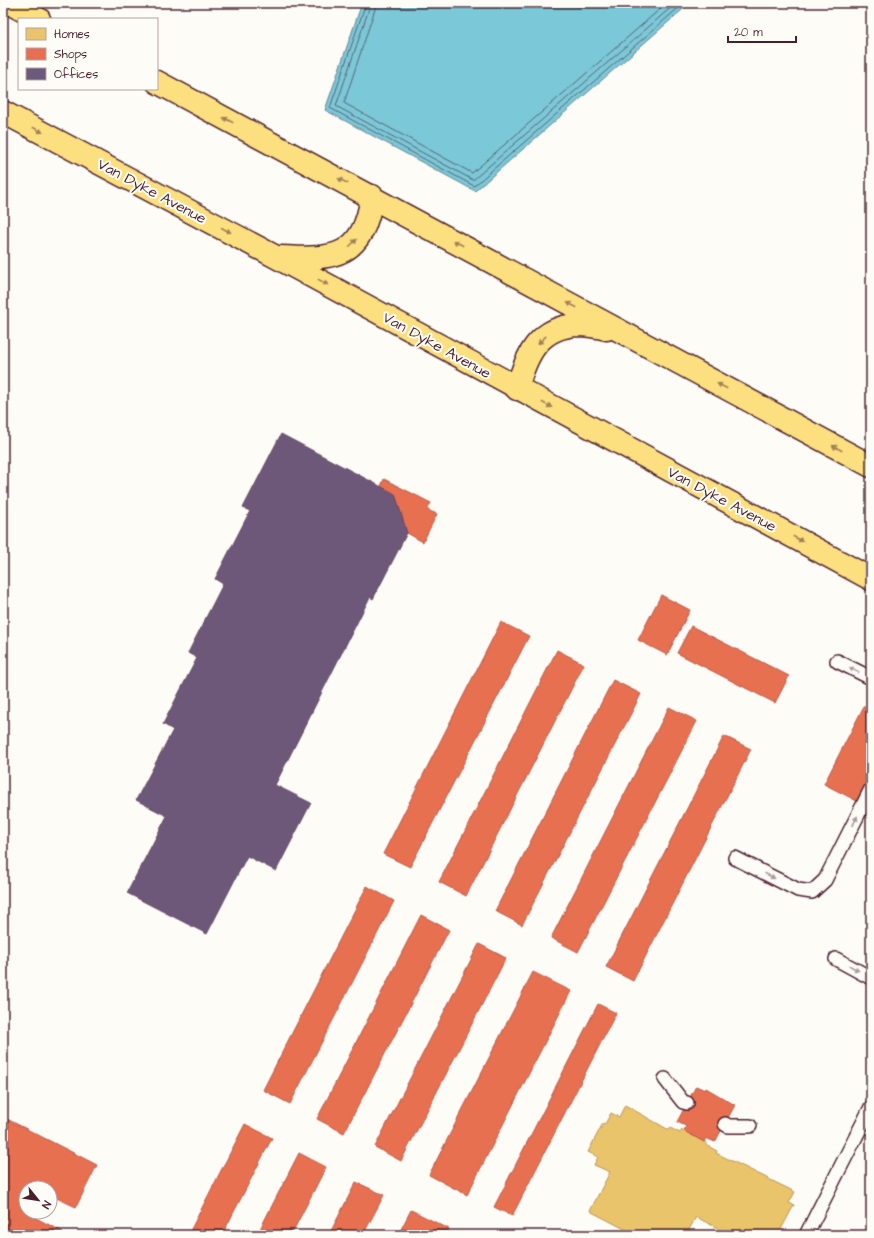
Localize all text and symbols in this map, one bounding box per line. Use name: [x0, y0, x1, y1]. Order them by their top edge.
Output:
legend: [18, 18, 158, 90]
scale bar: [728, 18, 796, 44]
text: 20 m: [734, 24, 763, 41]
text: Homes: [54, 26, 90, 43]
text: Shops: [54, 46, 87, 63]
text: Offices: [54, 66, 98, 83]
one-way arrow: [223, 117, 234, 123]
one-way arrow: [32, 127, 43, 133]
street label: Van Dyke Avenue: [93, 154, 210, 230]
one-way arrow: [337, 178, 349, 184]
one-way arrow: [221, 227, 232, 234]
one-way arrow: [348, 238, 358, 248]
one-way arrow: [452, 239, 463, 246]
one-way arrow: [317, 279, 329, 286]
one-way arrow: [566, 301, 578, 308]
street label: Van Dyke Avenue: [378, 307, 495, 385]
one-way arrow: [537, 335, 547, 344]
one-way arrow: [716, 383, 728, 389]
one-way arrow: [542, 402, 553, 408]
one-way arrow: [831, 444, 843, 451]
street label: Van Dyke Avenue: [663, 462, 780, 538]
one-way arrow: [792, 536, 804, 542]
one-way arrow: [848, 667, 860, 673]
one-way arrow: [852, 815, 858, 827]
one-way arrow: [765, 873, 776, 879]
one-way arrow: [848, 965, 859, 972]
north arrow: [18, 1180, 58, 1220]
text: N: [38, 1198, 54, 1212]

